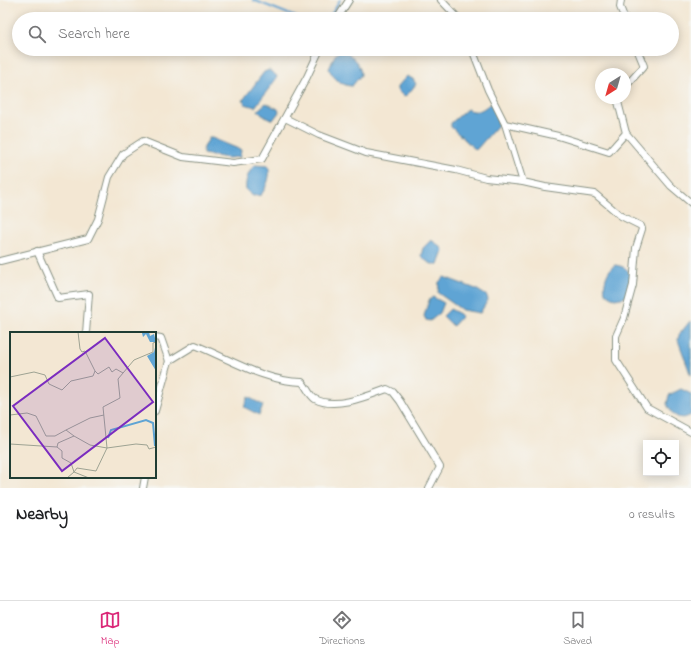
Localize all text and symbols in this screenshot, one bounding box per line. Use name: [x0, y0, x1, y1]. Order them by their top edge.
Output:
search box: [12, 12, 679, 56]
icon: search: [26, 23, 48, 45]
text: Search here: [58, 23, 130, 45]
north arrow: [595, 68, 631, 104]
inset map: [10, 332, 156, 478]
map controls: [643, 440, 679, 476]
button: locate: [643, 440, 679, 476]
text: Nearby: [16, 502, 68, 527]
text: 0 results: [629, 505, 675, 524]
tab: Map: [99, 609, 121, 649]
tab: Directions: [319, 609, 365, 649]
tab: Saved: [563, 609, 592, 649]

